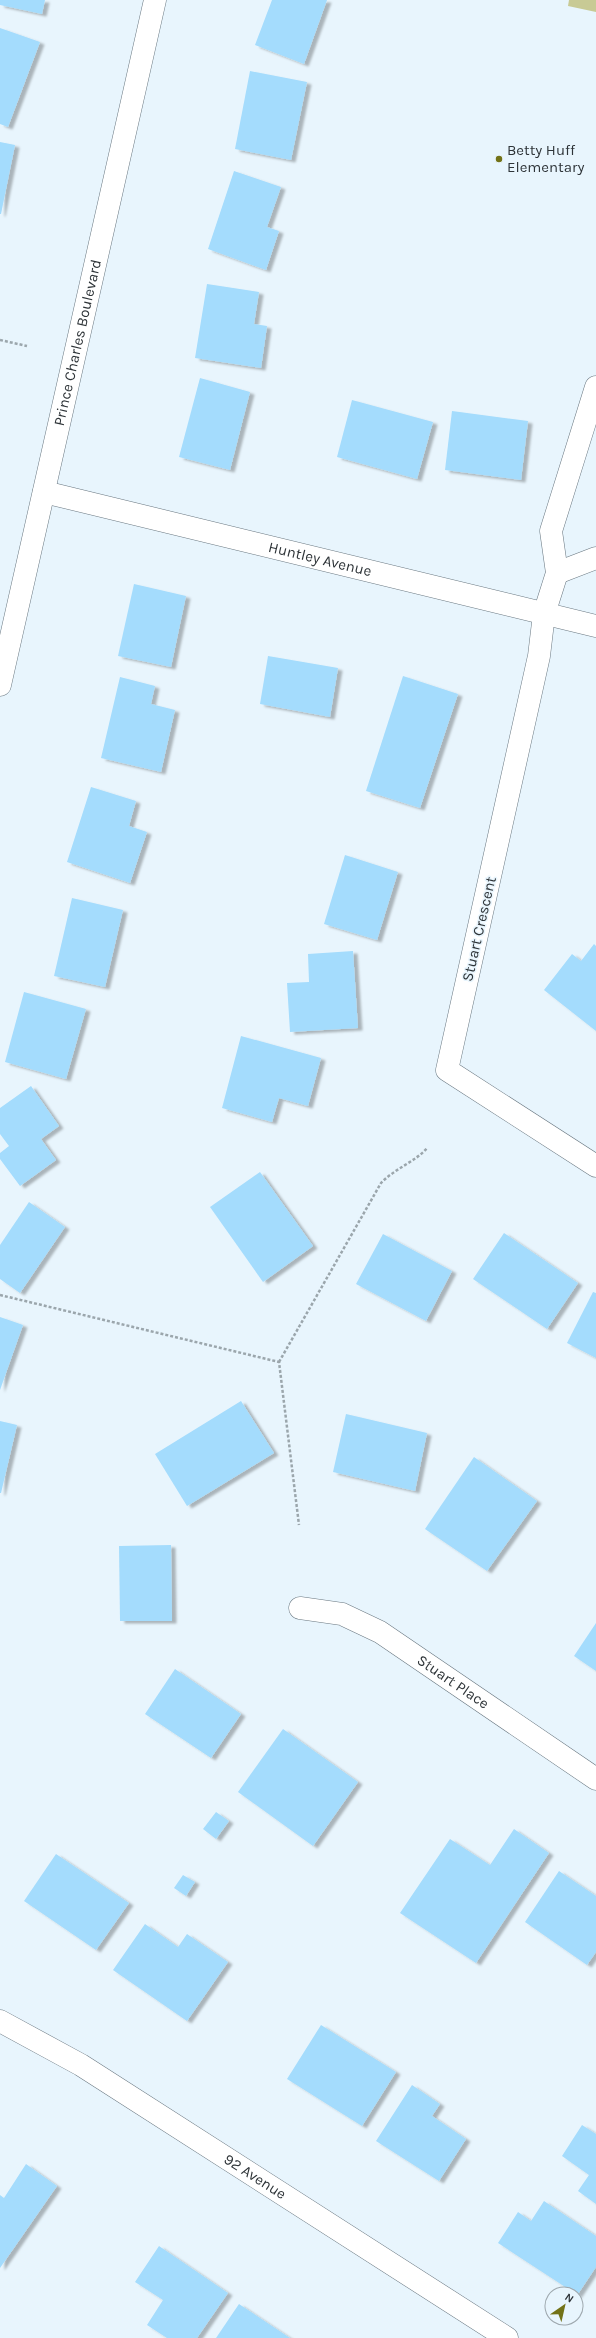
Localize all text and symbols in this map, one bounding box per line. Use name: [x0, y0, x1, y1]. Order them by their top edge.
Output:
place label: Betty Huff Elementary: [507, 141, 584, 176]
marker: Betty Huff Elementary: [494, 154, 504, 164]
street label: Prince Charles Boulevard: [50, 258, 105, 428]
street label: Huntley Avenue: [267, 538, 373, 580]
street label: Stuart Crescent: [458, 874, 500, 983]
street label: Stuart Place: [414, 1651, 493, 1713]
street label: 92 Avenue: [221, 2150, 290, 2203]
north arrow: [544, 2286, 584, 2326]
text: N: [562, 2291, 576, 2306]

